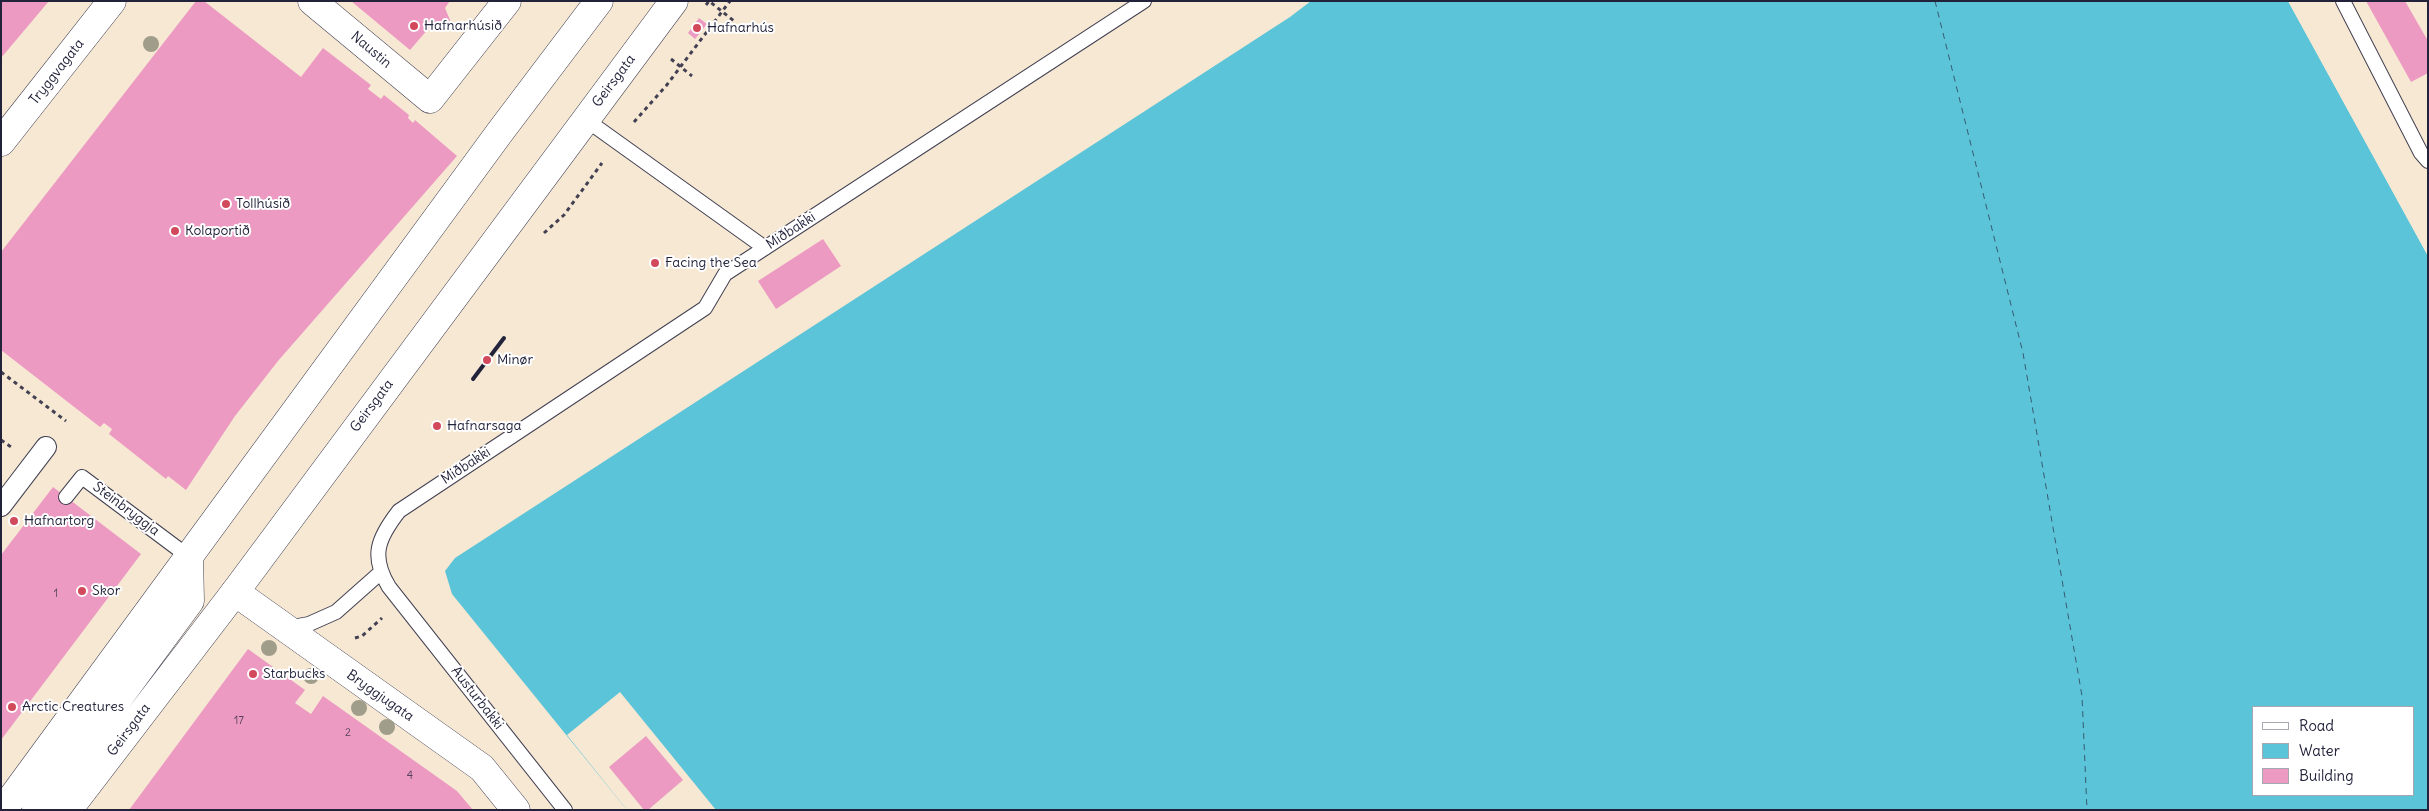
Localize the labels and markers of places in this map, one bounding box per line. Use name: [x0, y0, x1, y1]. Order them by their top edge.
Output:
place label: Hafnarhúsið: [424, 18, 502, 34]
marker: Hafnarhúsið: [408, 20, 420, 32]
place label: Hafnarhús: [707, 20, 774, 36]
marker: Hafnarhús: [691, 22, 703, 34]
place label: Tollhúsið: [236, 196, 290, 212]
marker: Tollhúsið: [220, 198, 232, 210]
place label: Kolaportið: [185, 223, 250, 239]
marker: Kolaportið: [169, 225, 181, 237]
place label: Facing the Sea: [665, 255, 757, 271]
marker: Facing the Sea: [649, 257, 661, 269]
place label: Minør: [497, 352, 533, 368]
marker: Minør: [481, 354, 493, 366]
place label: Hafnarsaga: [447, 418, 522, 434]
marker: Hafnarsaga: [431, 420, 443, 432]
place label: Hafnartorg: [24, 513, 94, 529]
marker: Hafnartorg: [8, 515, 20, 527]
place label: Skor: [92, 583, 120, 599]
marker: Skor: [76, 585, 88, 597]
place label: Starbucks: [263, 666, 325, 682]
marker: Starbucks: [247, 668, 259, 680]
place label: Arctic Creatures: [22, 699, 124, 715]
marker: Arctic Creatures: [6, 701, 18, 713]

